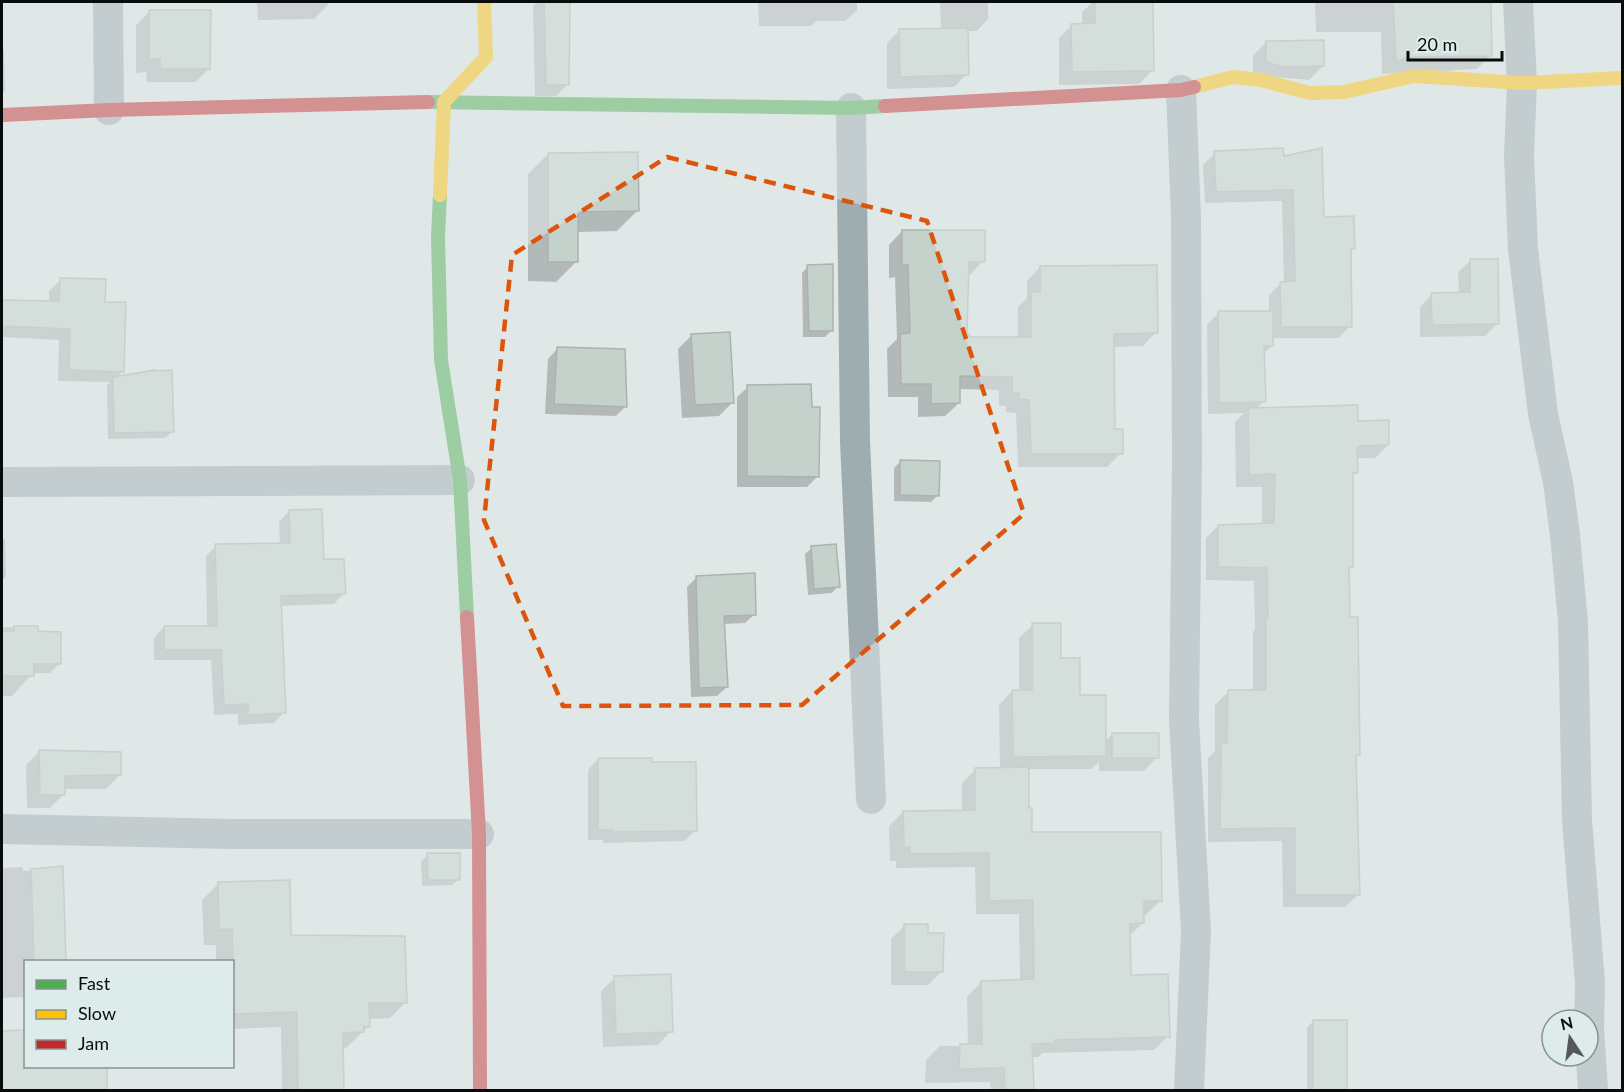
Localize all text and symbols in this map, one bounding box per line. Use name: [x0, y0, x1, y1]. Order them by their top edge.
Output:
scale bar: [1408, 24, 1502, 62]
text: 20 m: [1417, 33, 1457, 55]
legend: [24, 960, 234, 1068]
text: Fast: [78, 972, 111, 994]
text: Slow: [78, 1002, 116, 1024]
north arrow: [1540, 1008, 1600, 1068]
text: N: [1558, 1012, 1575, 1034]
text: Jam: [78, 1032, 109, 1054]

